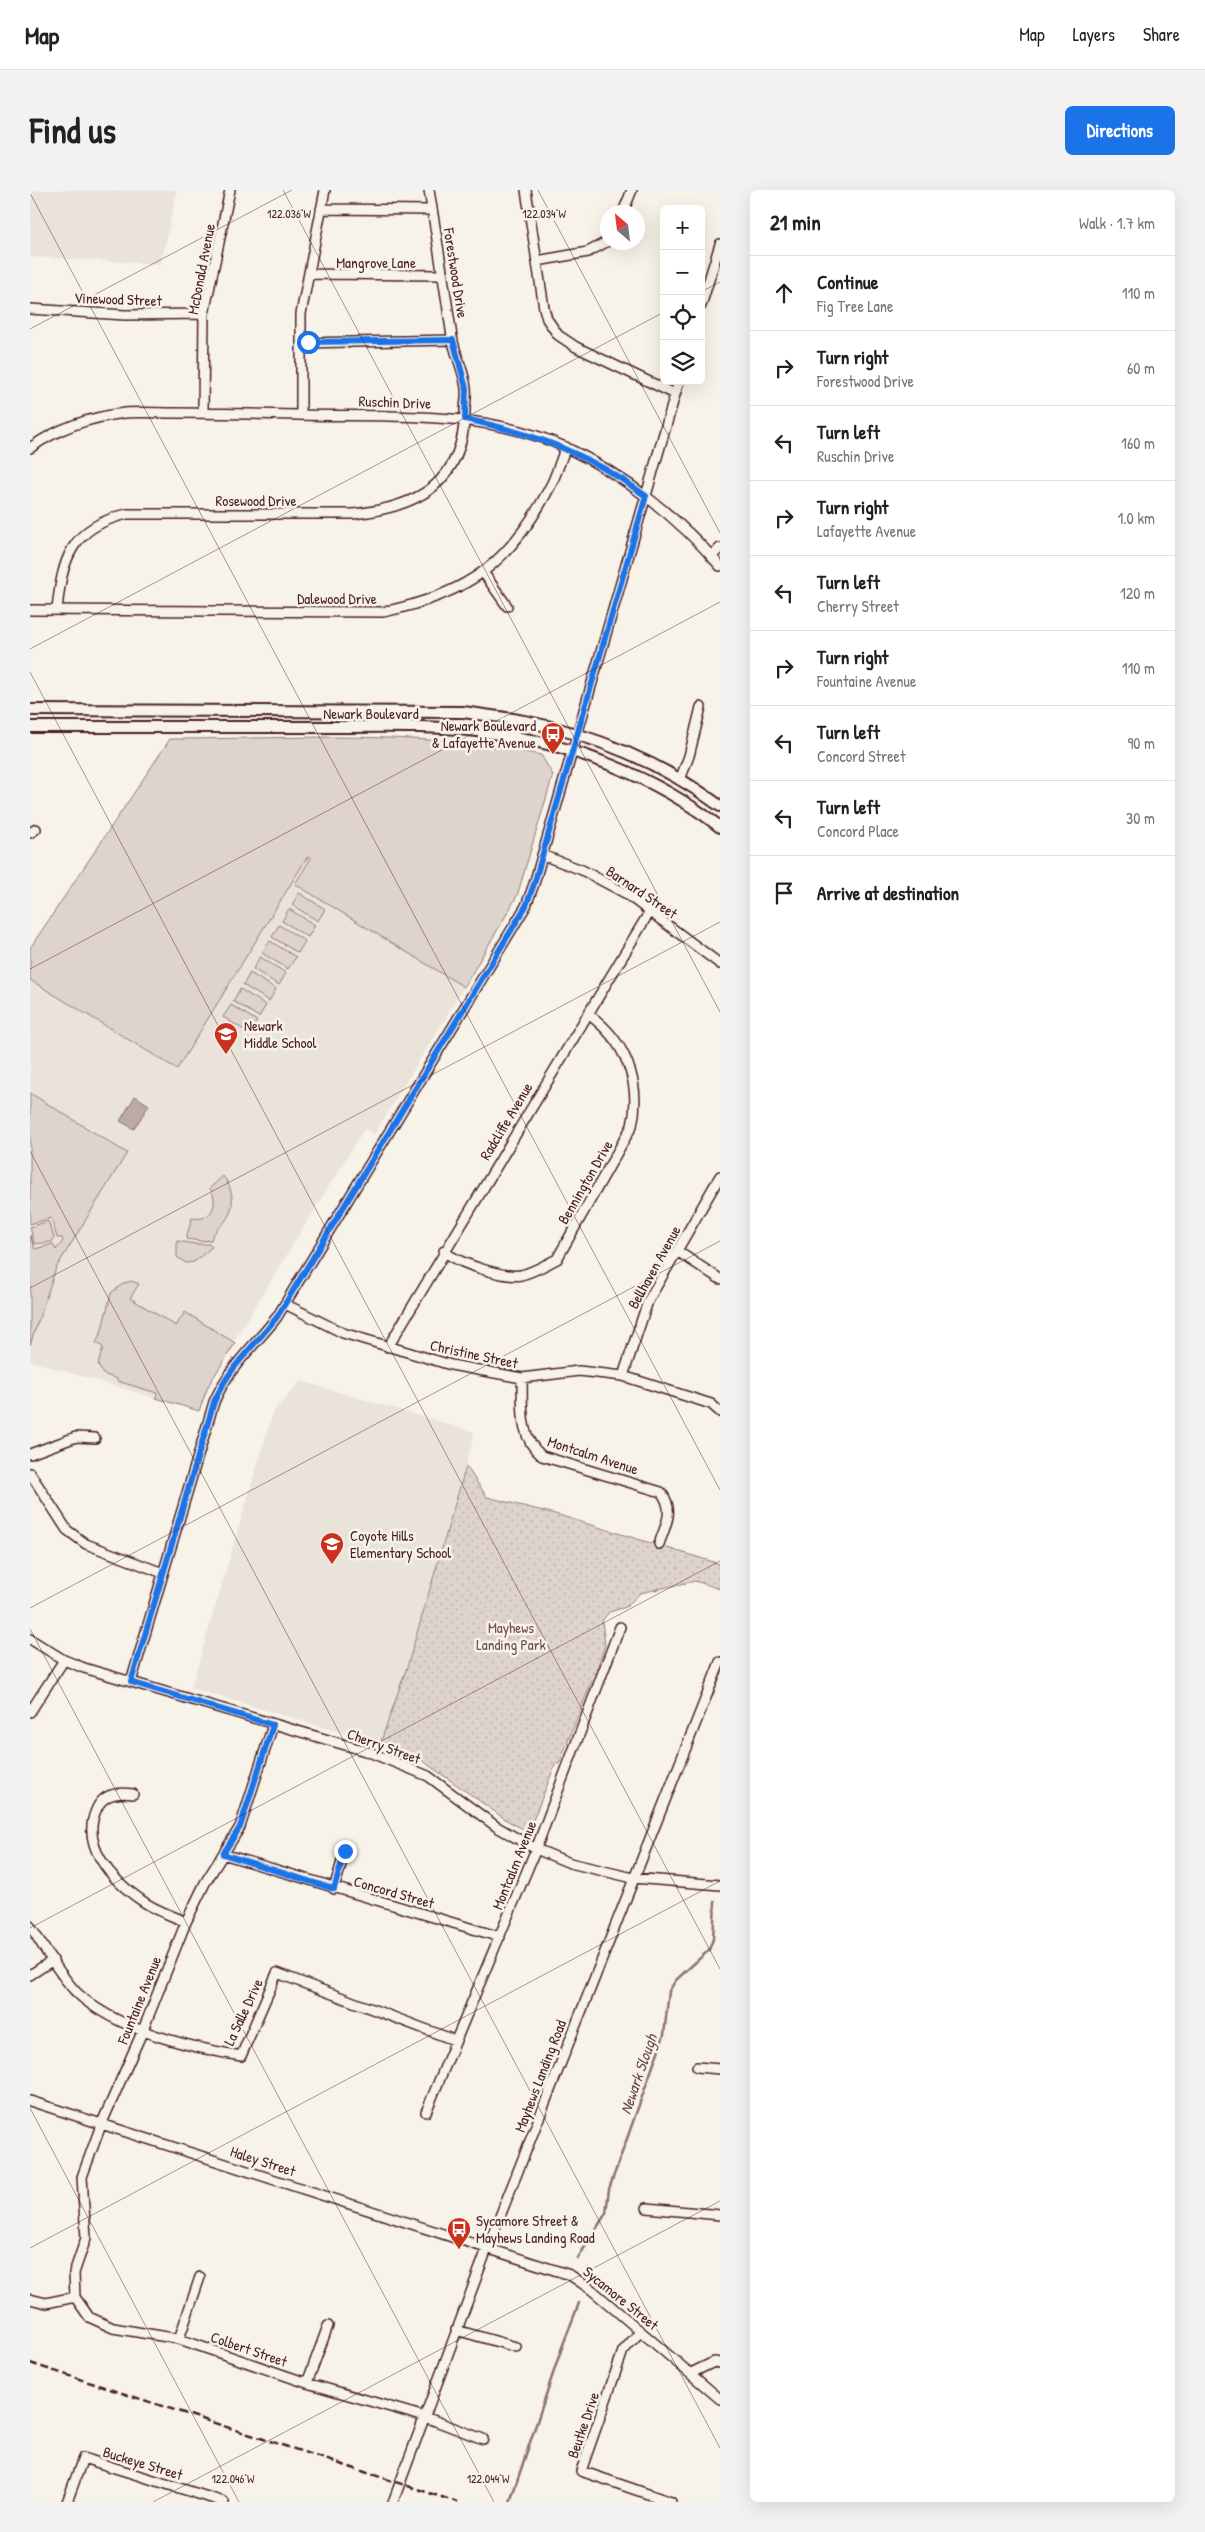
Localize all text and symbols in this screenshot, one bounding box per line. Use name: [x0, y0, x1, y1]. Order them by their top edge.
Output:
text: Map: [25, 19, 59, 51]
text: Map: [1019, 22, 1045, 47]
text: Layers: [1073, 22, 1115, 47]
text: Share: [1143, 22, 1180, 47]
button: Directions: [1065, 106, 1175, 155]
text: Find us: [30, 107, 116, 154]
text: 122.036°W: [267, 205, 312, 222]
text: 122.034°W: [522, 205, 566, 222]
north arrow: [600, 205, 645, 250]
map controls: [660, 205, 705, 385]
button: +: [660, 205, 705, 250]
text: 21 min: [770, 208, 821, 237]
text: Walk · 1.7 km: [1079, 212, 1155, 234]
street label: McDonald Avenue: [182, 222, 220, 316]
street label: Forestwood Drive: [438, 225, 473, 320]
button: −: [660, 250, 705, 295]
street label: Mangrove Lane: [336, 252, 416, 273]
text: Continue: [817, 269, 878, 295]
icon: ahead: [770, 279, 798, 307]
text: 110 m: [1122, 282, 1155, 304]
street label: Vinewood Street: [74, 287, 163, 311]
button: locate: [660, 295, 705, 340]
text: Fig Tree Lane: [817, 295, 893, 317]
route start: [297, 331, 320, 354]
button: layers: [660, 340, 705, 385]
text: Turn right: [817, 344, 888, 370]
icon: right: [770, 354, 798, 382]
text: 60 m: [1127, 357, 1155, 379]
text: Forestwood Drive: [817, 370, 914, 392]
street label: Ruschin Drive: [358, 390, 432, 414]
text: Turn left: [817, 419, 880, 445]
icon: left: [770, 429, 798, 457]
text: 160 m: [1121, 432, 1155, 454]
text: Ruschin Drive: [817, 445, 894, 467]
street label: Rosewood Drive: [215, 490, 297, 511]
text: Turn right: [817, 494, 888, 520]
icon: right: [770, 504, 798, 532]
text: 1.0 km: [1117, 507, 1155, 529]
text: Lafayette Avenue: [817, 520, 916, 542]
text: Turn left: [817, 569, 880, 595]
icon: left: [770, 579, 798, 607]
text: 120 m: [1120, 582, 1155, 604]
street label: Dalewood Drive: [297, 588, 377, 609]
text: Cherry Street: [817, 595, 899, 617]
text: Turn right: [817, 644, 888, 670]
icon: right: [770, 654, 798, 682]
text: 110 m: [1122, 657, 1155, 679]
text: Fountaine Avenue: [817, 670, 916, 692]
street label: Newark Boulevard: [323, 703, 419, 724]
place label: Newark Boulevard & Lafayette Avenue: [432, 715, 536, 753]
text: Turn left: [817, 719, 880, 745]
bus stop icon: Newark Boulevard & Lafayette Avenue: [540, 721, 566, 755]
icon: left: [770, 729, 798, 757]
text: 90 m: [1127, 732, 1155, 754]
text: Concord Street: [817, 745, 905, 767]
text: Turn left: [817, 794, 880, 820]
icon: left: [770, 804, 798, 832]
text: 30 m: [1126, 807, 1155, 829]
text: Concord Place: [817, 820, 899, 842]
street label: Barnard Street: [602, 860, 683, 924]
icon: arrive: [770, 879, 798, 907]
text: Arrive at destination: [817, 880, 959, 906]
place label: Newark Middle School: [244, 1015, 316, 1053]
school or university icon: Newark Middle School: [213, 1021, 239, 1055]
street label: Radcliffe Avenue: [475, 1078, 537, 1164]
street label: Bennington Drive: [553, 1136, 618, 1228]
street label: Bellhaven Avenue: [622, 1221, 686, 1313]
street label: Christine Street: [428, 1334, 521, 1374]
street label: Montcalm Avenue: [545, 1430, 641, 1480]
place label: Coyote Hills Elementary School: [350, 1525, 451, 1563]
school or university icon: Coyote Hills Elementary School: [319, 1531, 345, 1565]
park label: Mayhews Landing Park: [476, 1617, 546, 1655]
street label: Cherry Street: [344, 1723, 424, 1769]
street label: Montcalm Avenue: [487, 1817, 541, 1913]
route end: [334, 1840, 357, 1863]
street label: Concord Street: [351, 1870, 438, 1914]
street label: Fountaine Avenue: [111, 1953, 166, 2048]
street label: La Salle Drive: [218, 1975, 268, 2049]
street label: Mayhews Landing Road: [509, 2017, 571, 2135]
water label: Newark Slough: [614, 2030, 662, 2117]
street label: Haley Street: [228, 2141, 299, 2182]
place label: Sycamore Street & Mayhews Landing Road: [476, 2210, 595, 2248]
bus stop icon: Sycamore Street & Mayhews Landing Road: [446, 2216, 472, 2250]
street label: Sycamore Street: [579, 2261, 664, 2335]
street label: Colbert Street: [208, 2326, 291, 2372]
street label: Beutke Drive: [562, 2389, 604, 2461]
street label: Buckeye Street: [101, 2441, 186, 2485]
text: 122.046°W: [212, 2470, 255, 2487]
text: 122.044°W: [467, 2470, 510, 2487]

